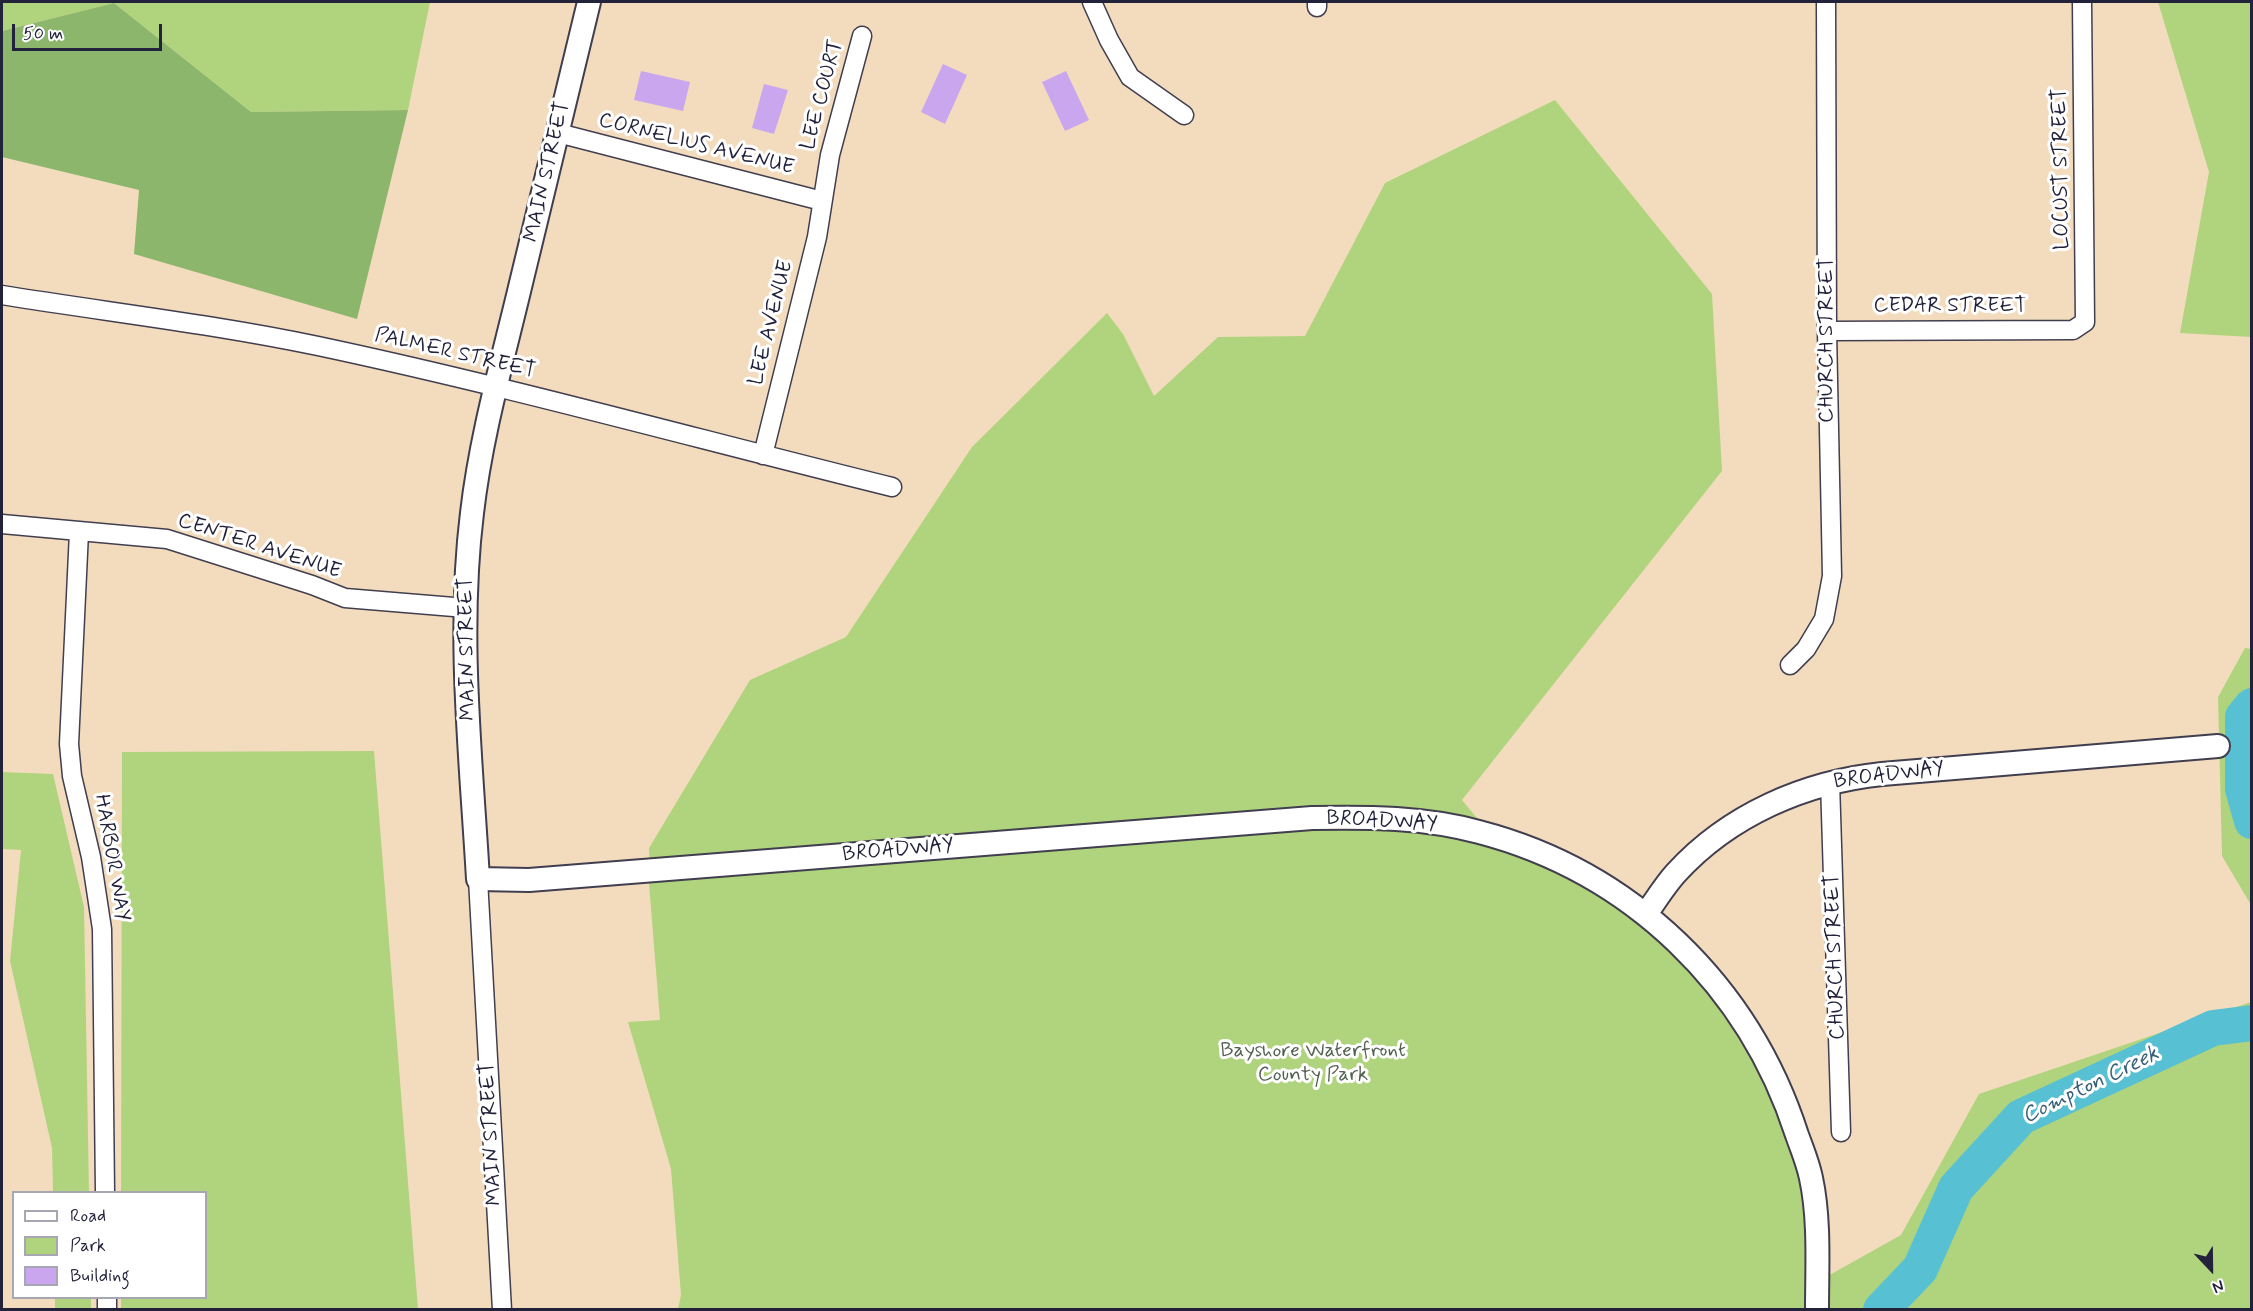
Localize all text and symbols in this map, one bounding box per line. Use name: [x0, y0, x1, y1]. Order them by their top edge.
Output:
scale bar: [15, 12, 165, 50]
text: 50 m: [23, 22, 63, 46]
street label: LEE COURT: [796, 37, 850, 153]
street label: LOCUST STREET: [2048, 88, 2076, 250]
street label: MAIN STREET: [520, 99, 576, 245]
street label: CORNELIUS AVENUE: [596, 109, 796, 181]
street label: CHURCH STREET: [1815, 257, 1841, 423]
street label: LEE AVENUE: [744, 258, 800, 388]
street label: CEDAR STREET: [1874, 294, 2026, 320]
street label: PALMER STREET: [372, 323, 538, 385]
street label: CENTER AVENUE: [174, 509, 344, 585]
street label: MAIN STREET: [454, 577, 482, 721]
street label: BROADWAY: [1832, 757, 1946, 795]
street label: HARBOR WAY: [87, 793, 135, 923]
street label: BROADWAY: [1326, 807, 1438, 837]
street label: BROADWAY: [841, 834, 955, 868]
street label: CHURCH STREET: [1821, 874, 1851, 1040]
park label: Bayshore Waterfront County Park: [1220, 1039, 1406, 1089]
water label: Compton Creek: [2018, 1042, 2164, 1130]
street label: MAIN STREET: [476, 1062, 508, 1206]
legend: [12, 1191, 207, 1299]
text: Road: [70, 1204, 106, 1228]
text: Park: [70, 1234, 106, 1258]
north arrow: [2181, 1239, 2241, 1299]
text: Building: [70, 1264, 130, 1288]
text: N: [2209, 1274, 2227, 1298]

